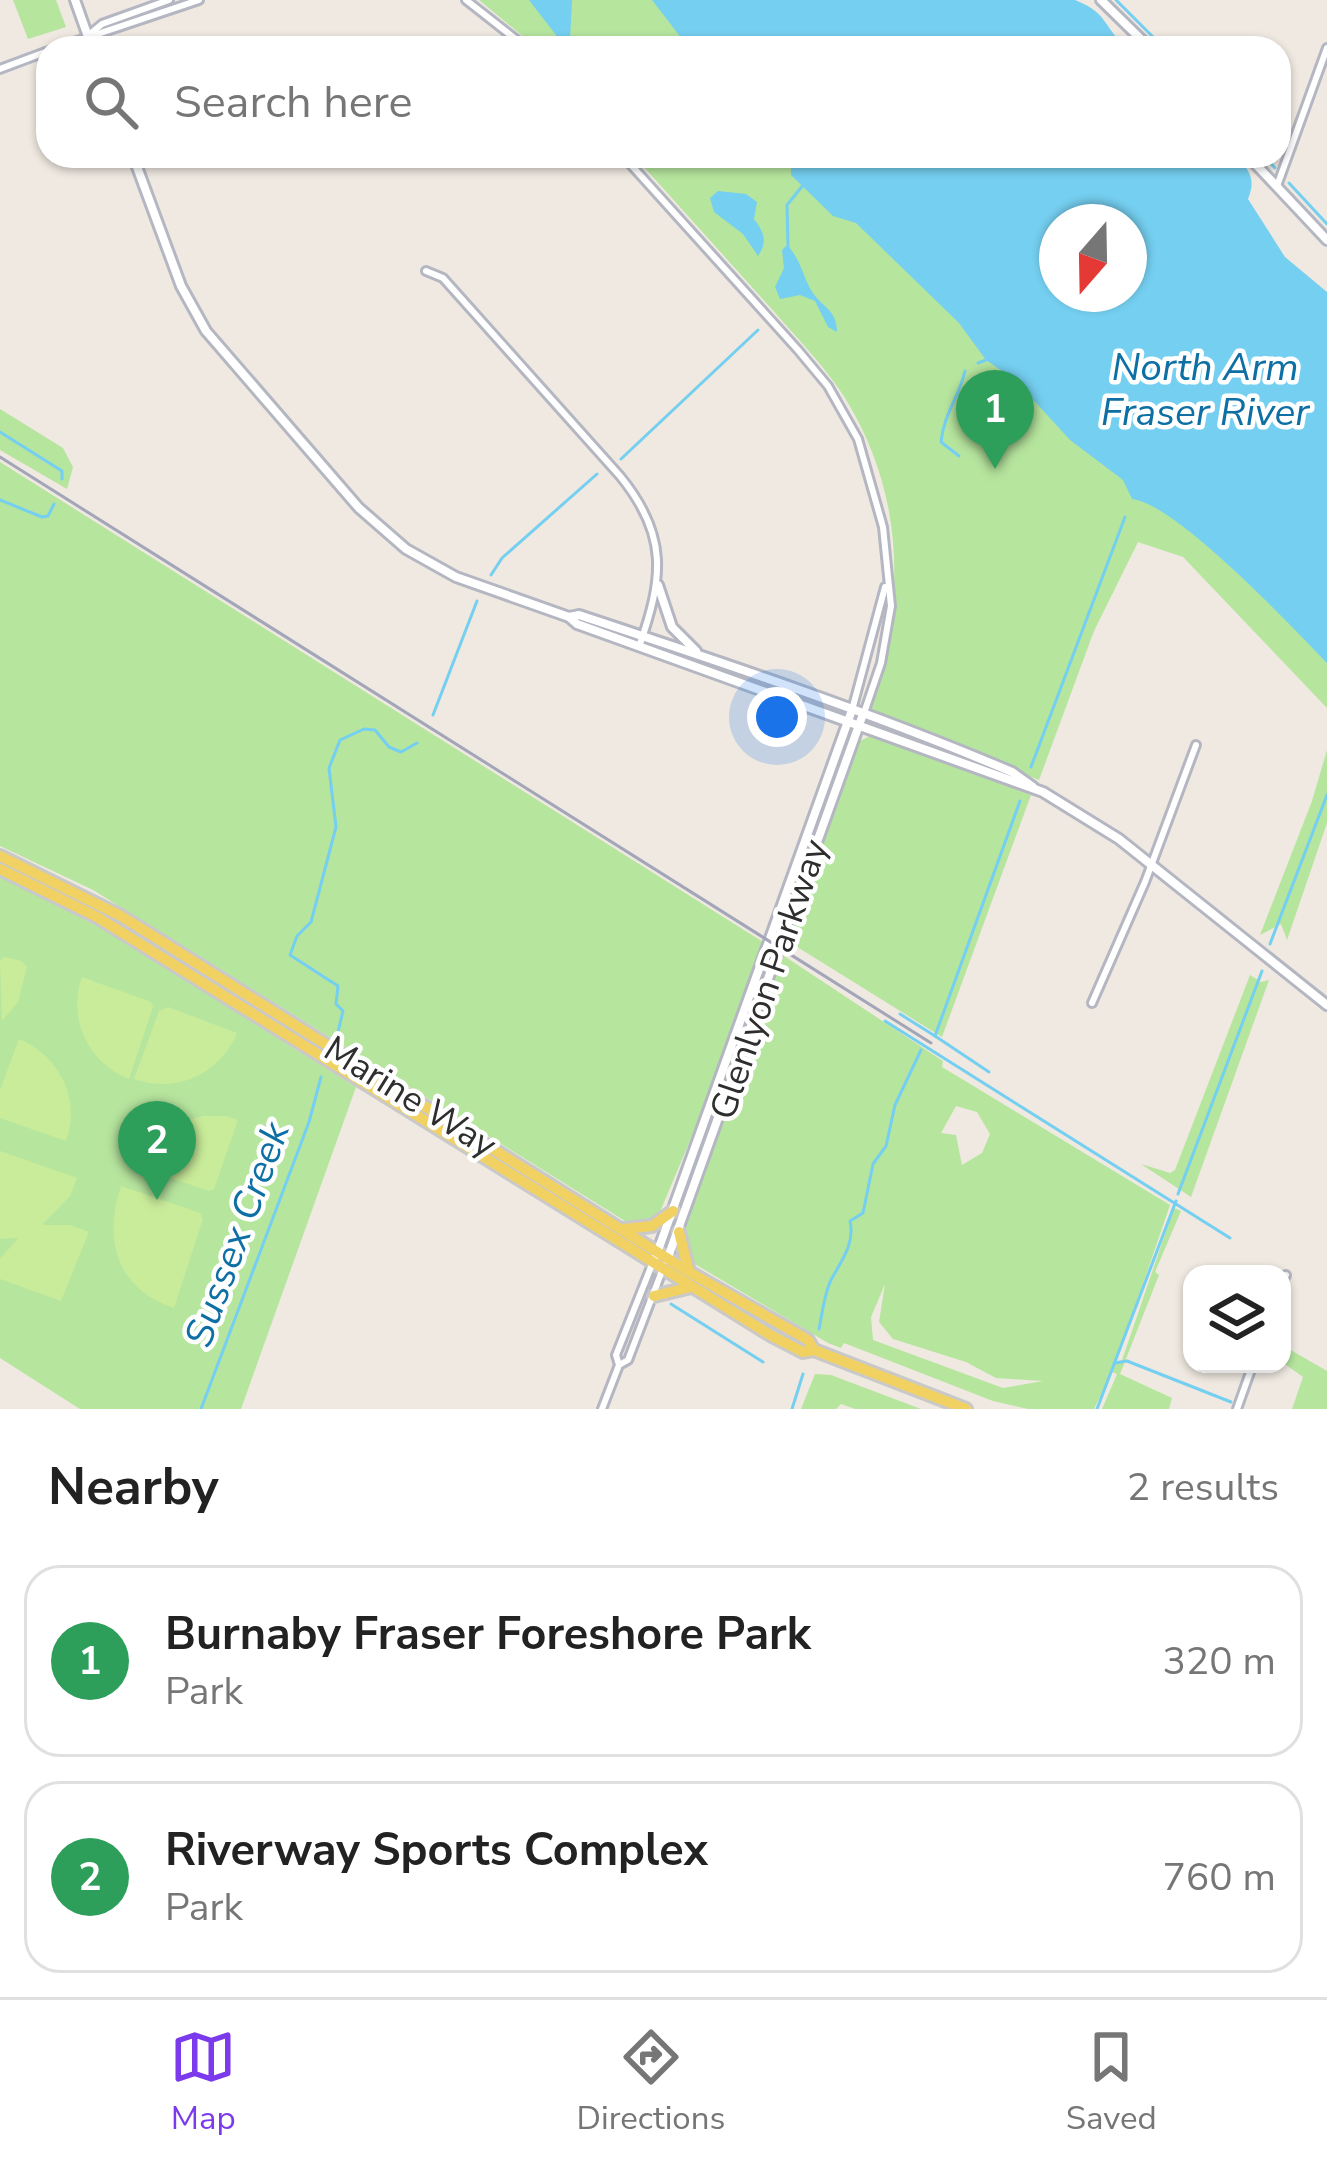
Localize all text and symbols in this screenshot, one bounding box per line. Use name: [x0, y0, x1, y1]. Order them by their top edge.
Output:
search box: [36, 36, 1291, 168]
icon: search: [78, 69, 144, 135]
text: Search here: [174, 72, 413, 133]
north arrow: [1039, 204, 1147, 312]
water label: North Arm Fraser River: [1101, 341, 1310, 439]
pin: 1: [956, 370, 1034, 469]
your location: [747, 687, 807, 747]
street label: Glenlyon Parkway: [699, 833, 840, 1126]
street label: Marine Way: [315, 1025, 506, 1170]
pin: 2: [118, 1101, 196, 1200]
water label: Sussex Creek: [172, 1113, 303, 1354]
map controls: [1183, 1265, 1291, 1373]
button: layers: [1183, 1265, 1291, 1373]
text: Nearby: [48, 1452, 219, 1522]
text: 2 results: [1127, 1461, 1279, 1514]
text: Burnaby Fraser Foreshore Park: [165, 1604, 811, 1665]
text: 1: [78, 1635, 102, 1688]
text: 320 m: [1162, 1635, 1276, 1688]
text: Park: [165, 1665, 243, 1718]
text: Riverway Sports Complex: [165, 1820, 708, 1881]
text: 2: [78, 1851, 102, 1904]
text: 760 m: [1162, 1851, 1276, 1904]
text: Park: [165, 1881, 243, 1934]
tab: Map: [170, 2024, 236, 2141]
tab: Directions: [577, 2024, 725, 2141]
tab: Saved: [1066, 2024, 1157, 2141]

